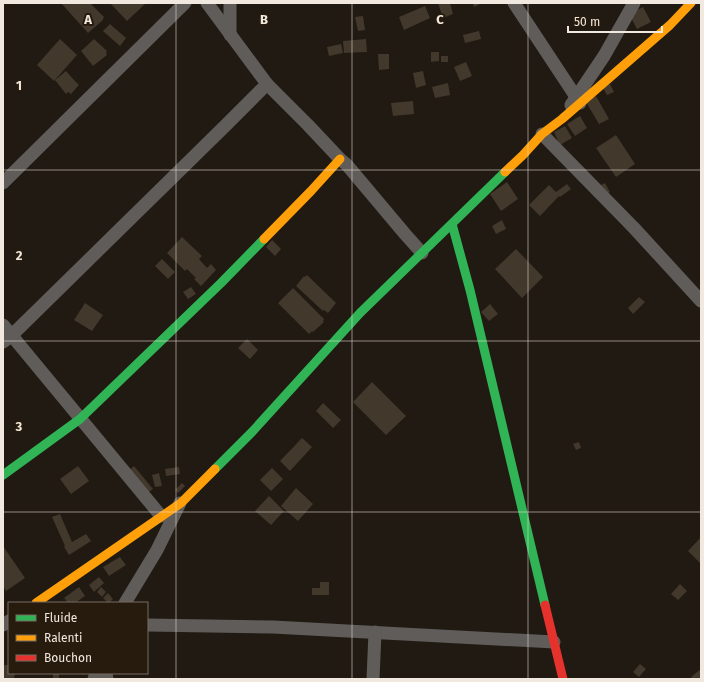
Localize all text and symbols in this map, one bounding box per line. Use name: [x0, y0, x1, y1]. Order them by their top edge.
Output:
scale bar: [568, 8, 662, 34]
text: A: [83, 12, 92, 27]
text: B: [260, 12, 268, 27]
text: C: [436, 12, 444, 27]
text: 50 m: [574, 15, 600, 29]
text: 1: [16, 78, 22, 93]
text: 2: [16, 248, 23, 263]
text: 3: [15, 419, 23, 434]
legend: [8, 602, 148, 674]
text: Fluide: [44, 611, 77, 625]
text: Ralenti: [44, 631, 82, 645]
text: Bouchon: [44, 651, 92, 665]

